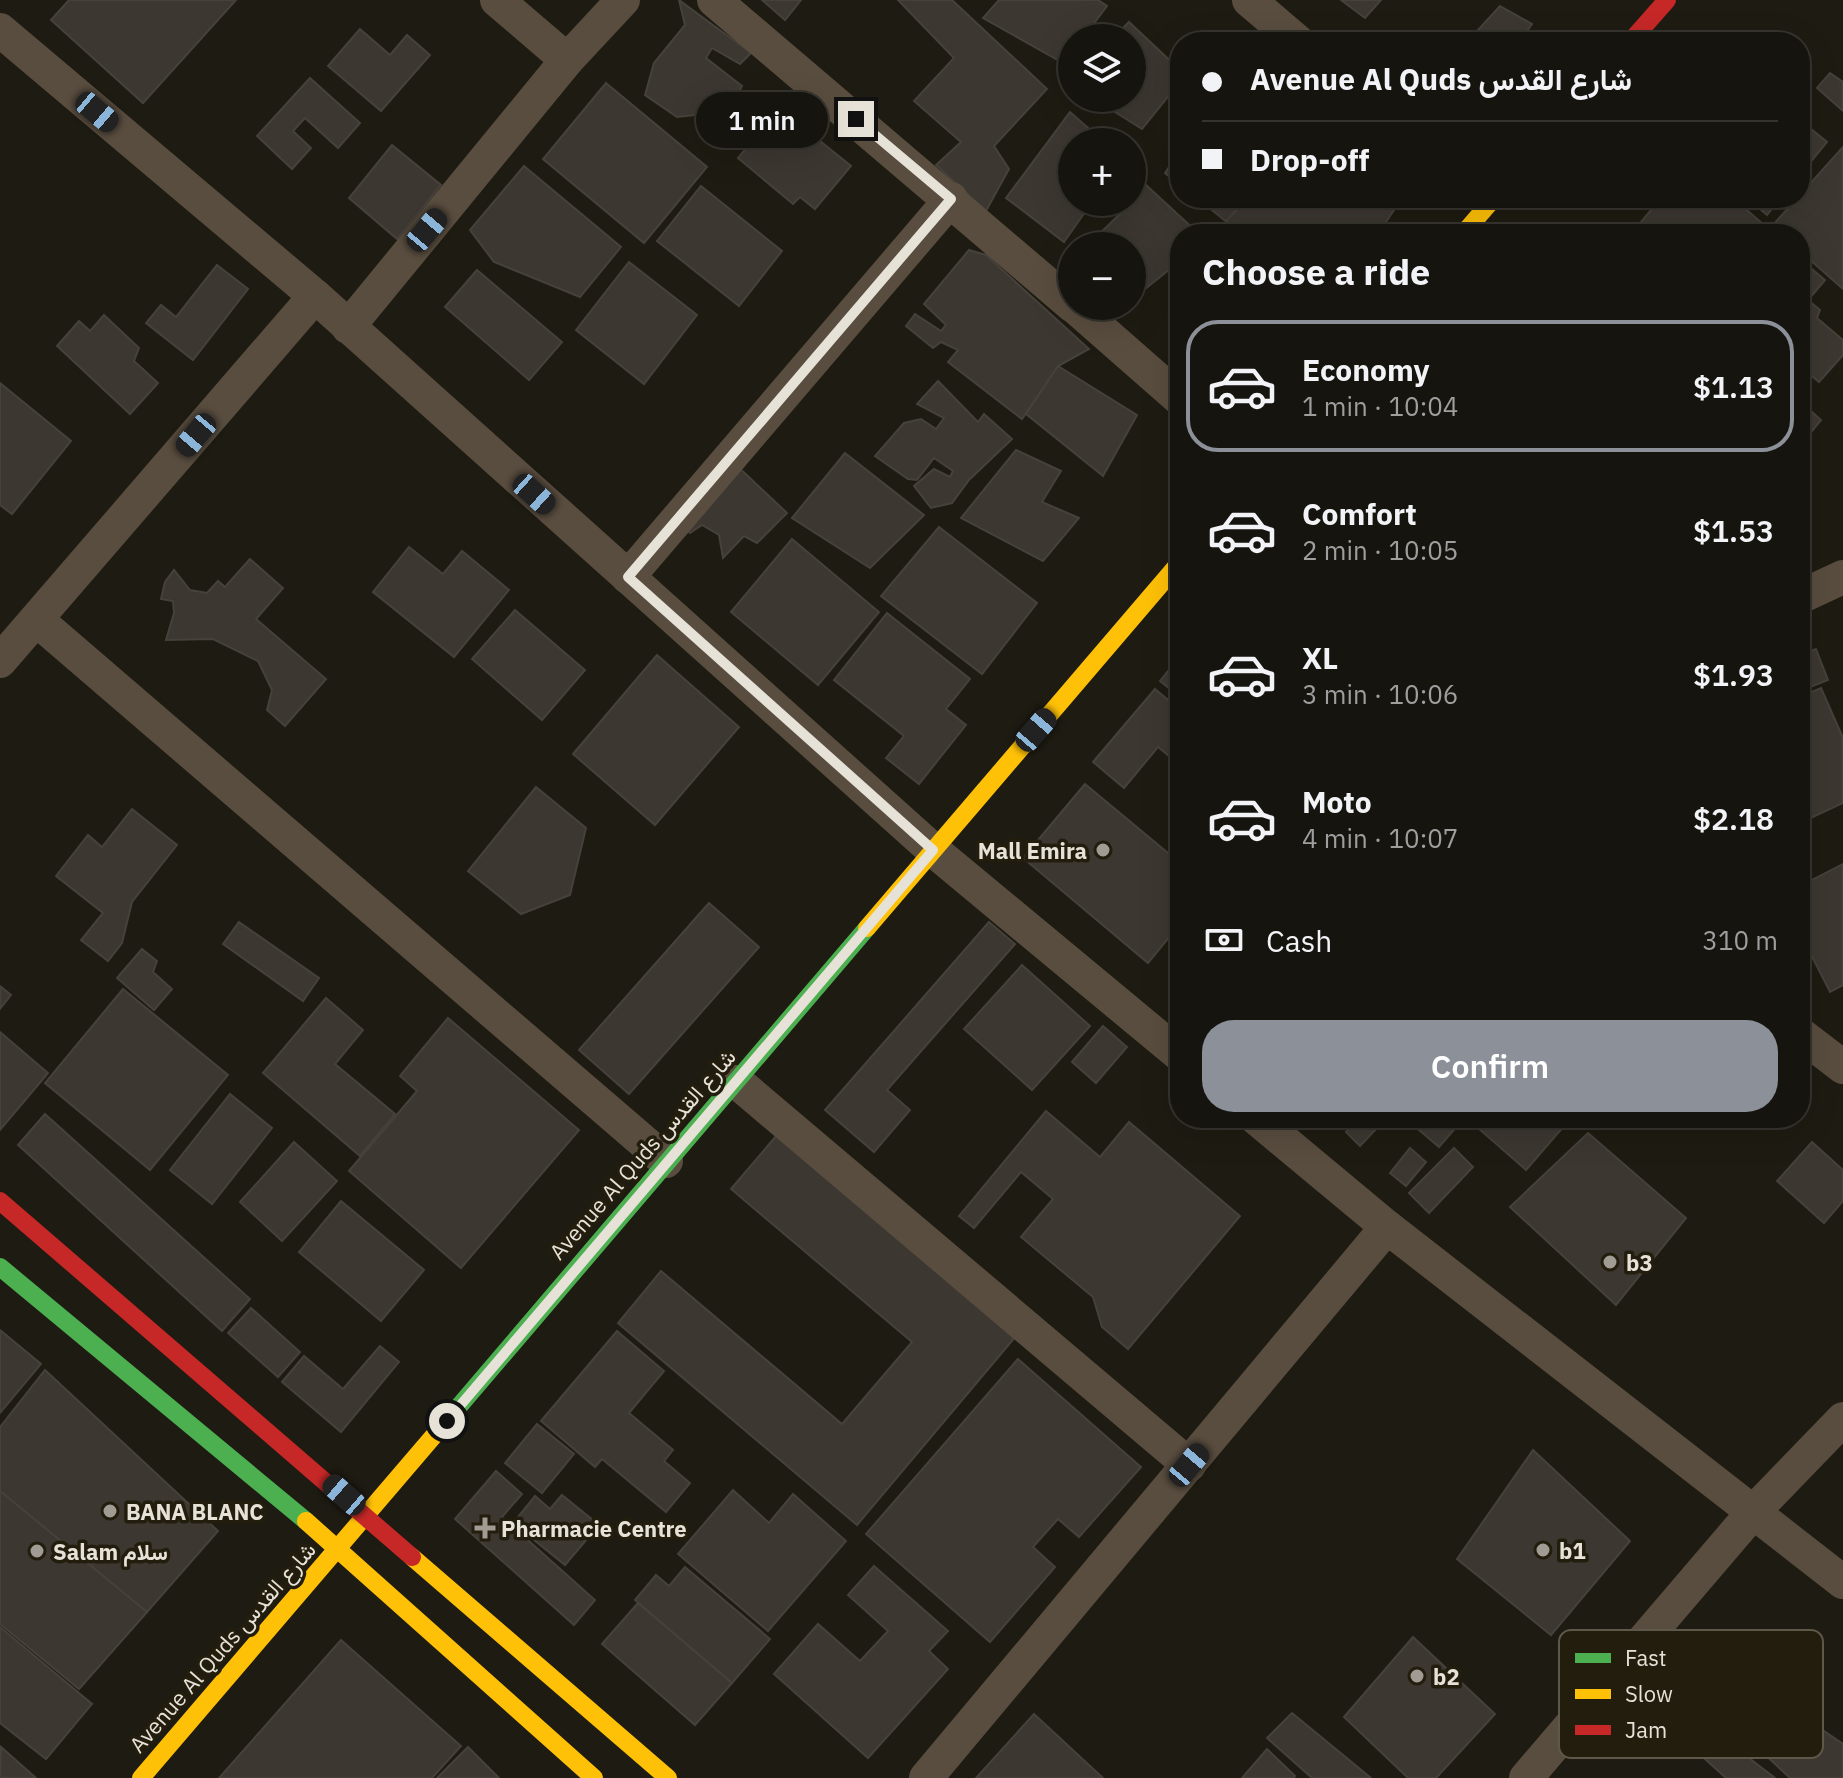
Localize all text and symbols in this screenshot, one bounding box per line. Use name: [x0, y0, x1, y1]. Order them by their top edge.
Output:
map controls: [1058, 24, 1146, 320]
button: layers: [1058, 24, 1146, 112]
text: Avenue Al Quds شارع القدس: [1250, 59, 1632, 98]
car: [71, 87, 123, 137]
callout: 1 min: [696, 91, 828, 147]
route end: [838, 101, 874, 137]
text: 1 min: [728, 103, 796, 137]
button: +: [1058, 128, 1146, 216]
text: Drop-off: [1250, 140, 1369, 179]
car: [402, 204, 452, 256]
button: −: [1058, 232, 1146, 320]
text: Choose a ride: [1202, 248, 1430, 295]
icon: car: [1206, 350, 1278, 422]
text: Economy: [1302, 350, 1430, 389]
text: $1.13: [1693, 367, 1774, 406]
text: 1 min · 10:04: [1302, 389, 1458, 423]
car: [171, 409, 221, 461]
car: [508, 469, 560, 519]
icon: car: [1206, 494, 1278, 566]
text: Comfort: [1302, 494, 1417, 533]
text: $1.53: [1693, 511, 1774, 550]
text: 2 min · 10:05: [1302, 533, 1458, 567]
icon: car: [1206, 638, 1278, 710]
text: XL: [1302, 638, 1338, 677]
text: $1.93: [1693, 655, 1774, 694]
text: 3 min · 10:06: [1302, 677, 1458, 711]
car: [1011, 704, 1061, 756]
icon: car: [1206, 782, 1278, 854]
text: Moto: [1302, 782, 1372, 821]
text: $2.18: [1693, 799, 1774, 838]
text: 4 min · 10:07: [1302, 821, 1458, 855]
place label: Mall Emira: [978, 836, 1087, 865]
marker: Mall Emira: [1094, 841, 1112, 859]
icon: cash: [1202, 918, 1246, 962]
text: Cash: [1266, 921, 1332, 960]
text: 310 m: [1702, 923, 1778, 957]
button: Confirm: [1202, 1020, 1778, 1112]
street label: Avenue Al Quds شارع القدس: [542, 1043, 742, 1266]
place label: b3: [1626, 1248, 1653, 1277]
marker: b3: [1601, 1253, 1619, 1271]
route start: [429, 1403, 465, 1439]
car: [1164, 1439, 1214, 1491]
car: [318, 1470, 370, 1520]
place label: BANA BLANC: [126, 1497, 264, 1526]
marker: BANA BLANC: [101, 1502, 119, 1520]
place label: Pharmacie Centre: [501, 1514, 687, 1543]
marker: Pharmacie Centre: [476, 1519, 494, 1537]
street label: Avenue Al Quds شارع القدس: [122, 1536, 322, 1759]
place label: b1: [1559, 1536, 1586, 1565]
place label: Salam سلام: [53, 1537, 168, 1567]
marker: b1: [1534, 1541, 1552, 1559]
marker: Salam سلام: [28, 1542, 46, 1560]
legend: [1559, 1630, 1823, 1758]
text: Fast: [1625, 1643, 1666, 1672]
place label: b2: [1433, 1662, 1460, 1691]
marker: b2: [1408, 1667, 1426, 1685]
text: Slow: [1625, 1679, 1673, 1708]
text: Jam: [1625, 1715, 1667, 1744]

